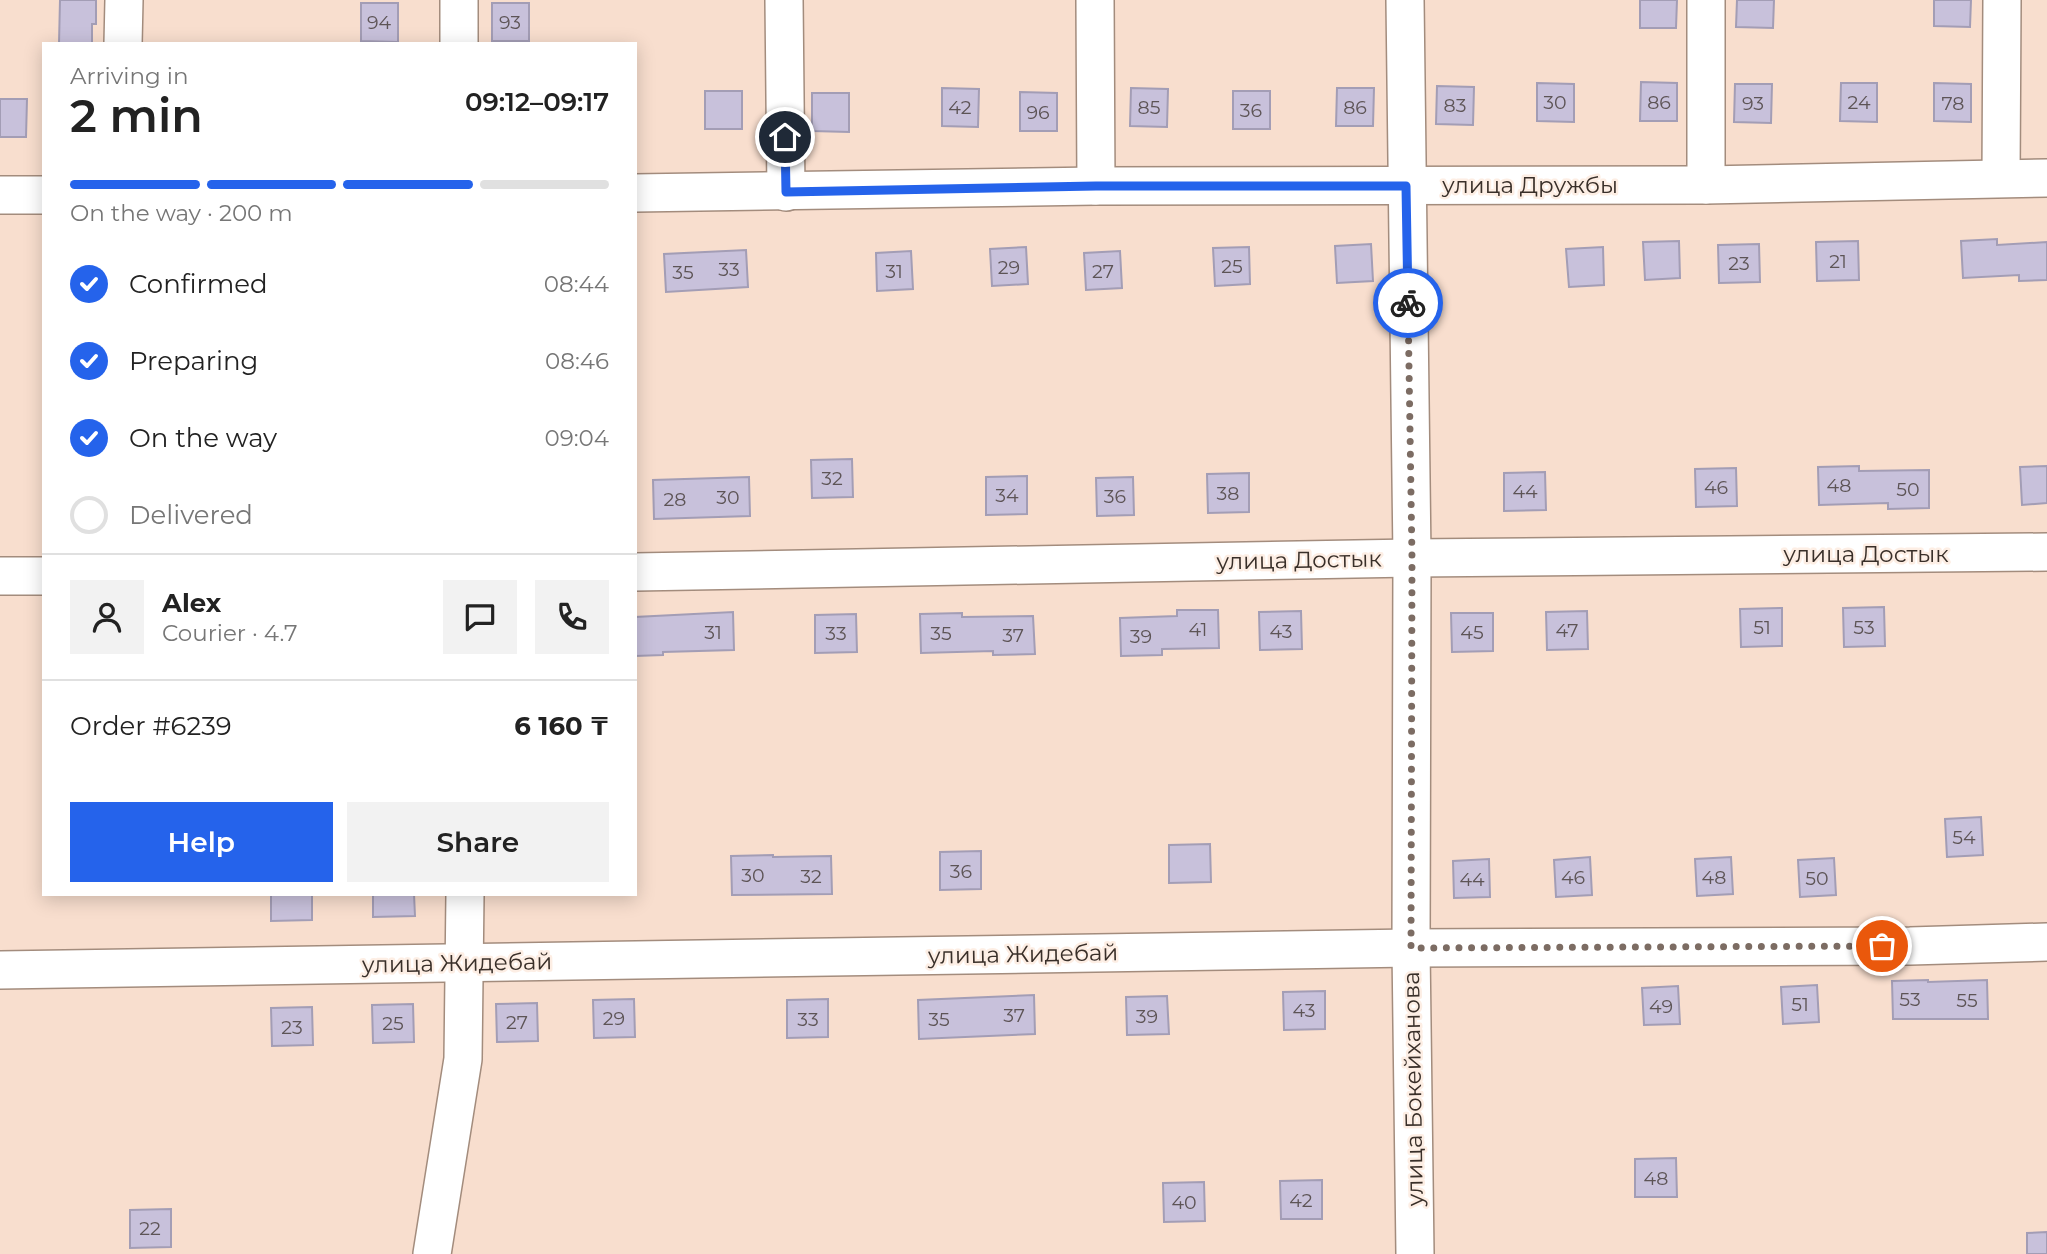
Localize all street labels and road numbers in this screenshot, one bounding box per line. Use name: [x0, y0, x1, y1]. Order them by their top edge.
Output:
street label: улица Дружбы: [1441, 171, 1618, 199]
street label: улица Достык: [1782, 540, 1949, 568]
street label: улица Достык: [1215, 545, 1383, 575]
street label: улица Жидебай: [927, 938, 1118, 970]
street label: улица Жидебай: [361, 947, 552, 979]
street label: улица Бокейханова: [1397, 971, 1429, 1208]

